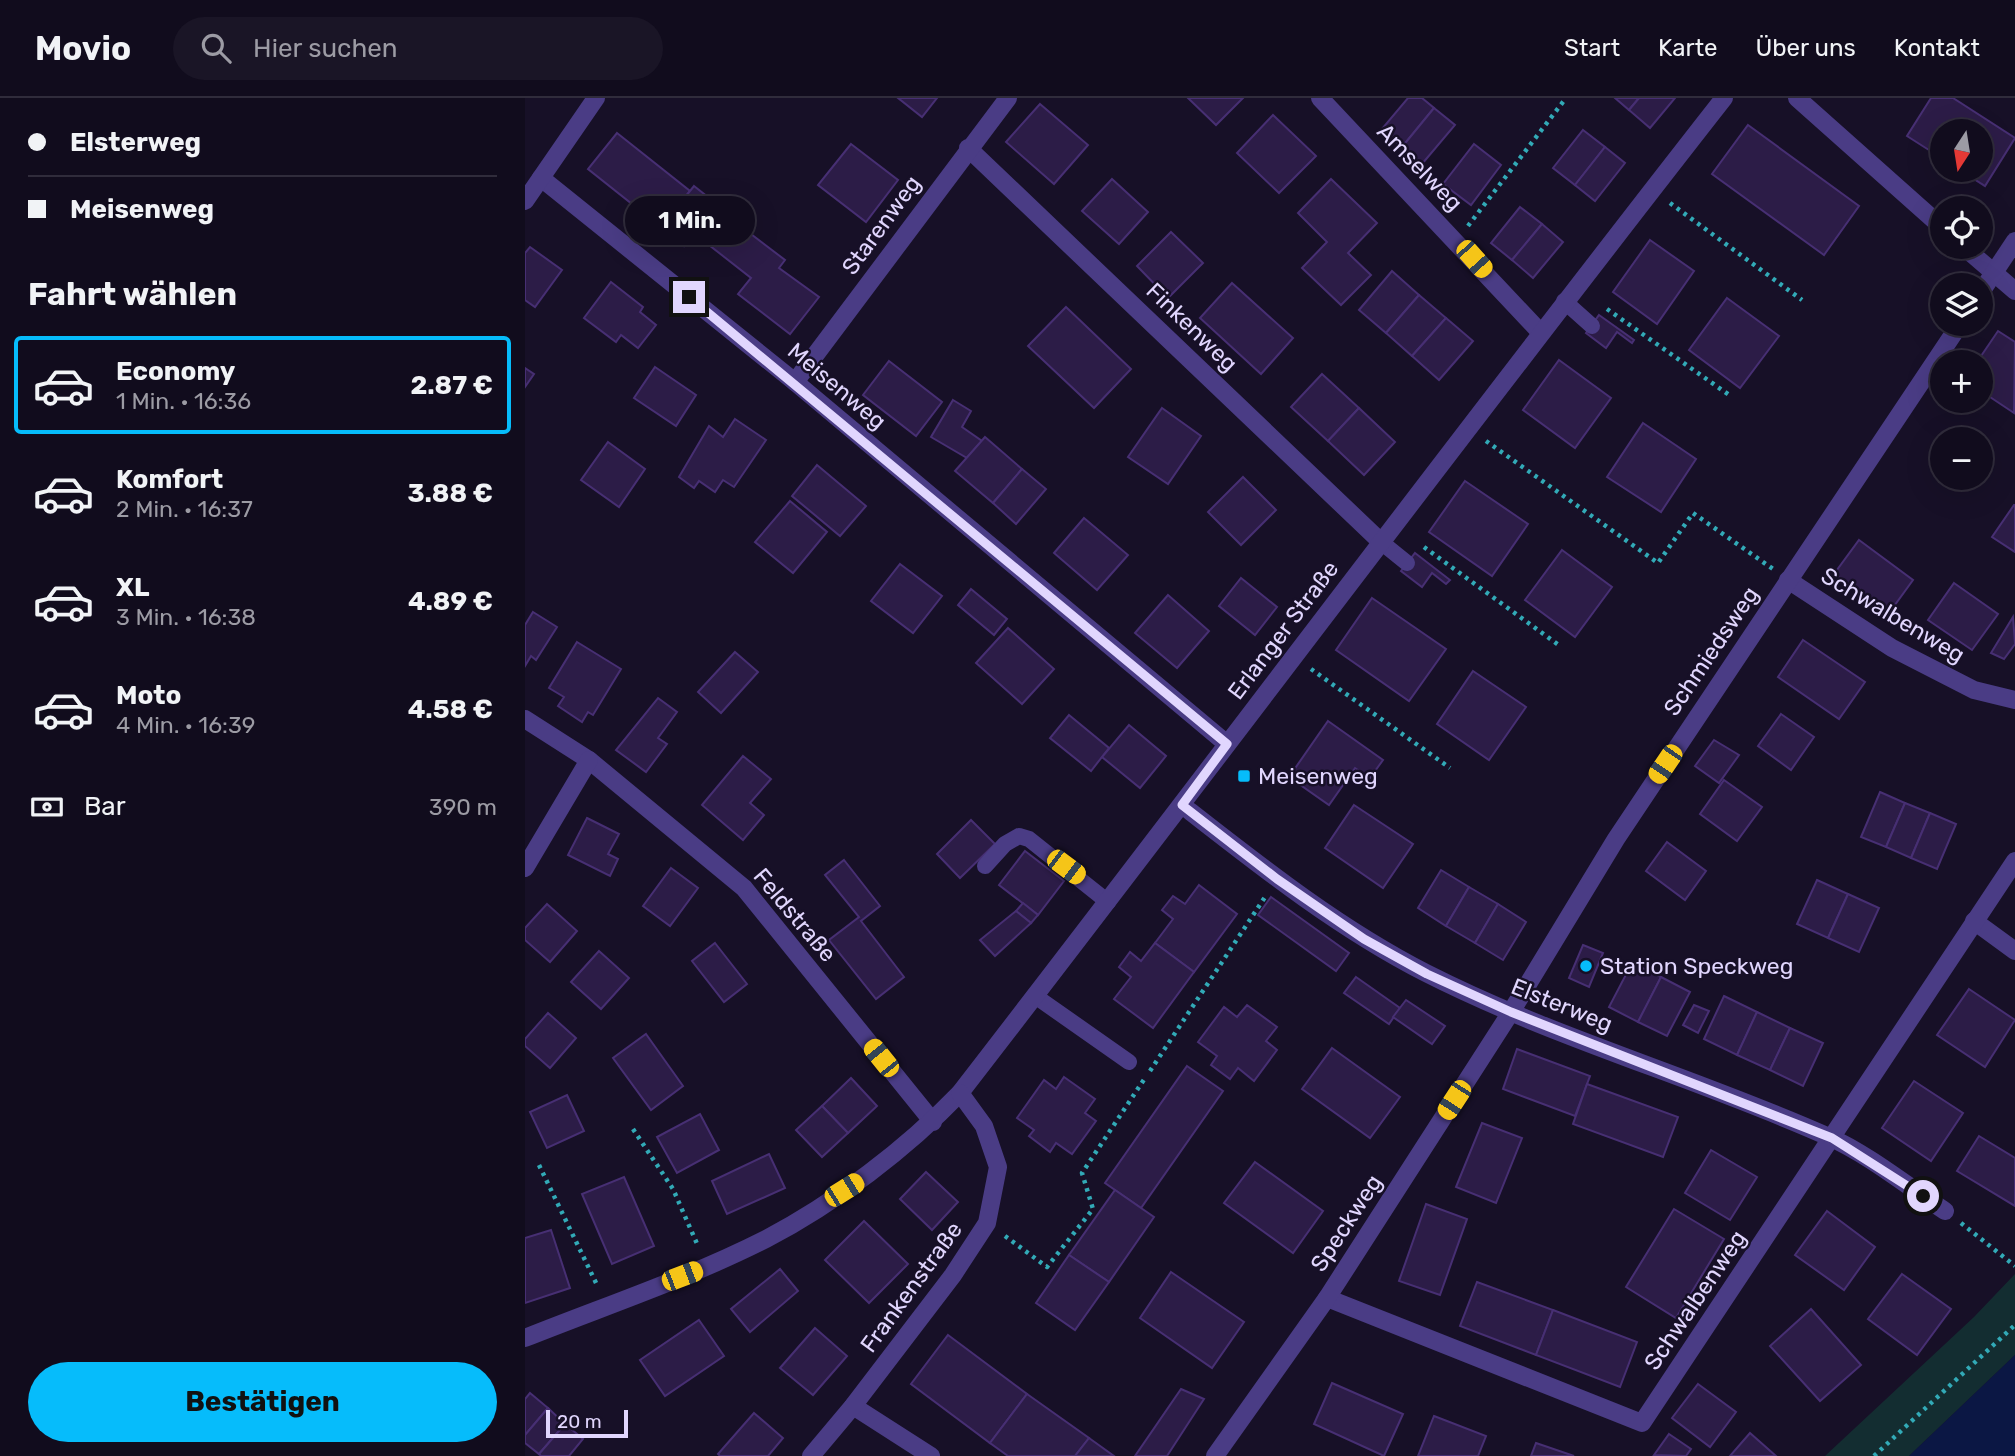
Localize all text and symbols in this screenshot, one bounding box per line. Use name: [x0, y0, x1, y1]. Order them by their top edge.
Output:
search box: [173, 17, 663, 80]
text: Movio: [35, 29, 131, 68]
icon: search: [197, 29, 235, 67]
text: Hier suchen: [253, 33, 398, 64]
text: Start: [1564, 34, 1620, 62]
text: Karte: [1658, 34, 1718, 62]
text: Über uns: [1756, 34, 1856, 62]
text: Kontakt: [1894, 34, 1980, 62]
street label: Amselweg: [1371, 117, 1469, 217]
north arrow: [1930, 119, 1993, 182]
map controls: [1930, 119, 1993, 490]
text: Elsterweg: [70, 127, 201, 158]
street label: Starenweg: [836, 170, 926, 280]
text: Meisenweg: [70, 194, 214, 225]
callout: 1 Min.: [624, 195, 754, 244]
button: locate: [1930, 196, 1993, 259]
text: 1 Min.: [658, 206, 722, 234]
car: [1453, 236, 1496, 282]
button: layers: [1930, 273, 1993, 336]
text: Fahrt wählen: [28, 275, 237, 313]
street label: Finkenweg: [1141, 277, 1243, 377]
route end: [673, 281, 705, 313]
street label: Meisenweg: [782, 337, 892, 435]
button: +: [1930, 350, 1993, 413]
icon: car: [32, 354, 95, 417]
text: Economy: [116, 356, 235, 387]
text: 2.87 €: [410, 370, 493, 401]
text: 1 Min. · 16:36: [116, 387, 251, 415]
button: −: [1930, 427, 1993, 490]
icon: car: [32, 462, 95, 525]
text: Komfort: [116, 464, 223, 495]
text: 3.88 €: [407, 478, 493, 509]
text: 2 Min. · 16:37: [116, 495, 253, 523]
street label: Erlanger Straße: [1222, 555, 1344, 705]
street label: Schwalbenweg: [1816, 561, 1970, 669]
icon: car: [32, 570, 95, 633]
text: XL: [116, 572, 149, 603]
street label: Schmiedsweg: [1658, 581, 1764, 721]
text: 4.89 €: [408, 586, 493, 617]
text: 3 Min. · 16:38: [116, 603, 256, 631]
icon: car: [32, 678, 95, 741]
text: Moto: [116, 680, 181, 711]
text: 4.58 €: [408, 694, 493, 725]
text: 4 Min. · 16:39: [116, 711, 255, 739]
car: [1645, 741, 1686, 787]
place label: Meisenweg: [1258, 762, 1378, 790]
marker: Meisenweg: [1236, 768, 1252, 784]
icon: cash: [28, 788, 66, 826]
text: Bar: [84, 791, 126, 822]
text: 390 m: [429, 793, 497, 821]
car: [1043, 846, 1090, 888]
street label: Feldstraße: [748, 862, 842, 968]
place label: Station Speckweg: [1600, 952, 1793, 980]
marker: Station Speckweg: [1578, 958, 1594, 974]
street label: Elsterweg: [1507, 972, 1617, 1038]
car: [860, 1035, 903, 1081]
car: [1434, 1077, 1475, 1123]
street label: Speckweg: [1304, 1169, 1388, 1277]
car: [821, 1170, 868, 1210]
route start: [1907, 1180, 1939, 1212]
street label: Frankenstraße: [854, 1216, 968, 1358]
street label: Schwalbenweg: [1638, 1225, 1752, 1375]
car: [659, 1259, 706, 1293]
button: Bestätigen: [28, 1362, 497, 1442]
scale bar: [546, 1407, 628, 1439]
text: 20 m: [557, 1410, 602, 1433]

